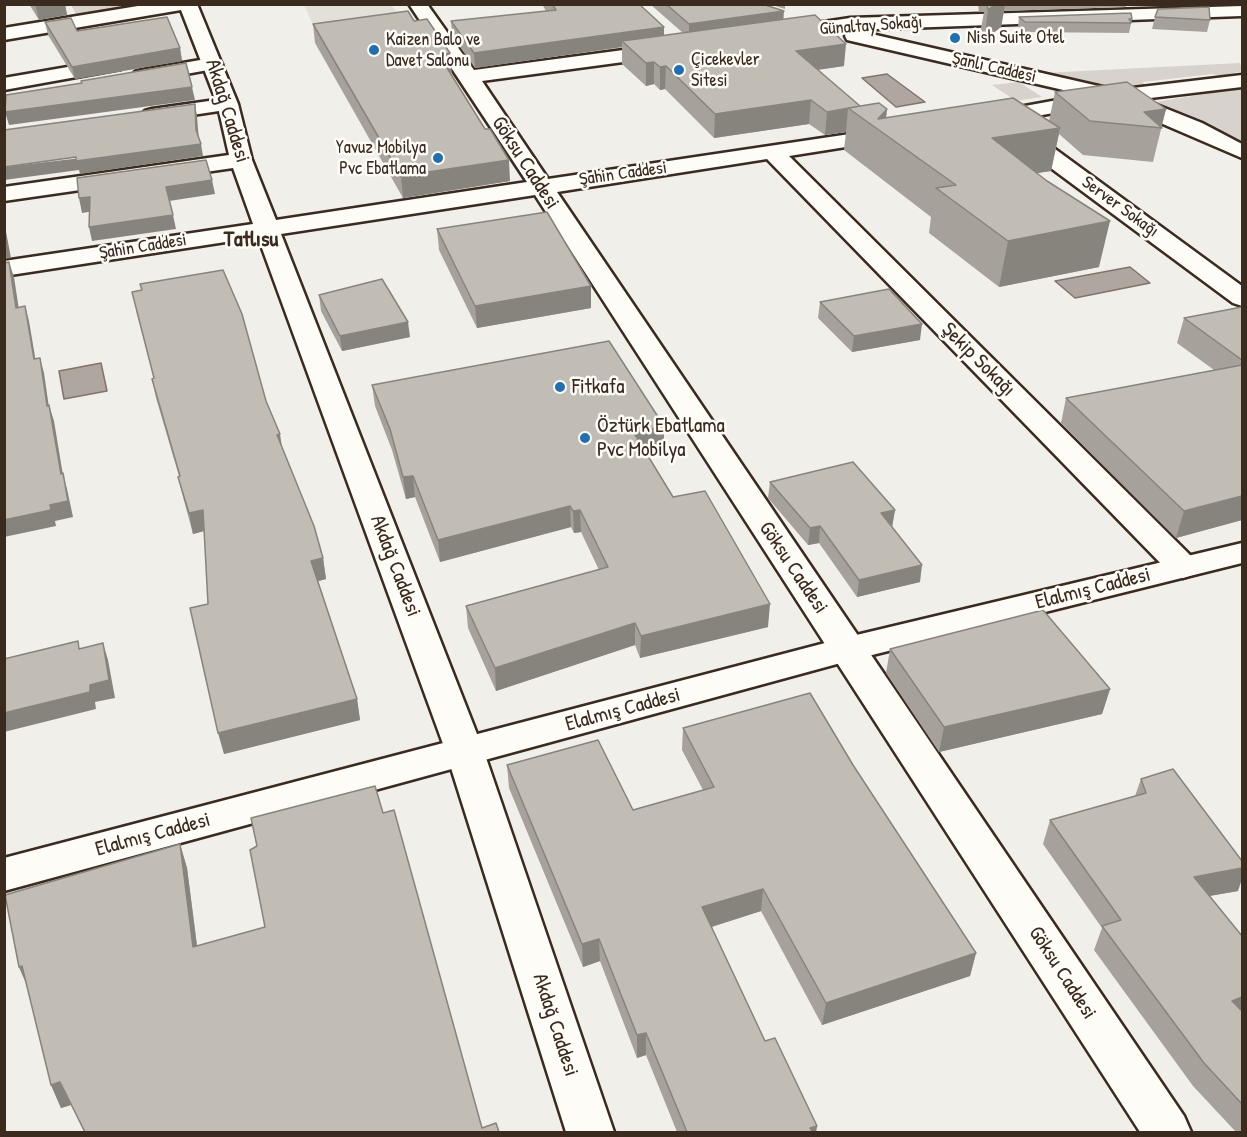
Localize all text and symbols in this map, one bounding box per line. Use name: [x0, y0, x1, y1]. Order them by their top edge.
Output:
street label: Günaltay Sokağı: [819, 12, 923, 40]
place label: Nish Suite Otel: [967, 27, 1064, 49]
place label: Kaizen Balo ve Davet Salonu: [386, 29, 480, 72]
marker: Nish Suite Otel: [948, 31, 962, 45]
marker: Kaizen Balo ve Davet Salonu: [367, 43, 381, 57]
street label: Şanlı Caddesi: [950, 48, 1038, 88]
place label: Çicekevler Sitesi: [691, 49, 760, 92]
street label: Akdağ Caddesi: [199, 56, 255, 166]
marker: Çicekevler Sitesi: [672, 63, 686, 77]
street label: Göksu Caddesi: [486, 112, 564, 214]
place label: Yavuz Mobilya Pvc Ebatlama: [336, 137, 426, 180]
marker: Yavuz Mobilya Pvc Ebatlama: [431, 151, 445, 165]
street label: Şahin Caddesi: [578, 157, 668, 191]
street label: Server Sokağı: [1077, 172, 1163, 242]
district label: Tatlısu: [224, 227, 278, 253]
street label: Şahin Caddesi: [98, 229, 188, 265]
street label: Şekip Sokağı: [936, 318, 1020, 402]
place label: Fitkafa: [572, 374, 625, 400]
marker: Fitkafa: [553, 380, 567, 394]
place label: Öztürk Ebatlama Pvc Mobilya: [597, 413, 725, 463]
marker: Öztürk Ebatlama Pvc Mobilya: [578, 431, 592, 445]
street label: Akdağ Caddesi: [364, 512, 426, 620]
street label: Göksu Caddesi: [753, 517, 833, 619]
street label: Elalmış Caddesi: [1033, 563, 1153, 615]
street label: Elalmış Caddesi: [563, 683, 683, 737]
street label: Elalmış Caddesi: [93, 808, 213, 862]
street label: Göksu Caddesi: [1023, 922, 1101, 1024]
street label: Akdağ Caddesi: [527, 970, 583, 1080]

